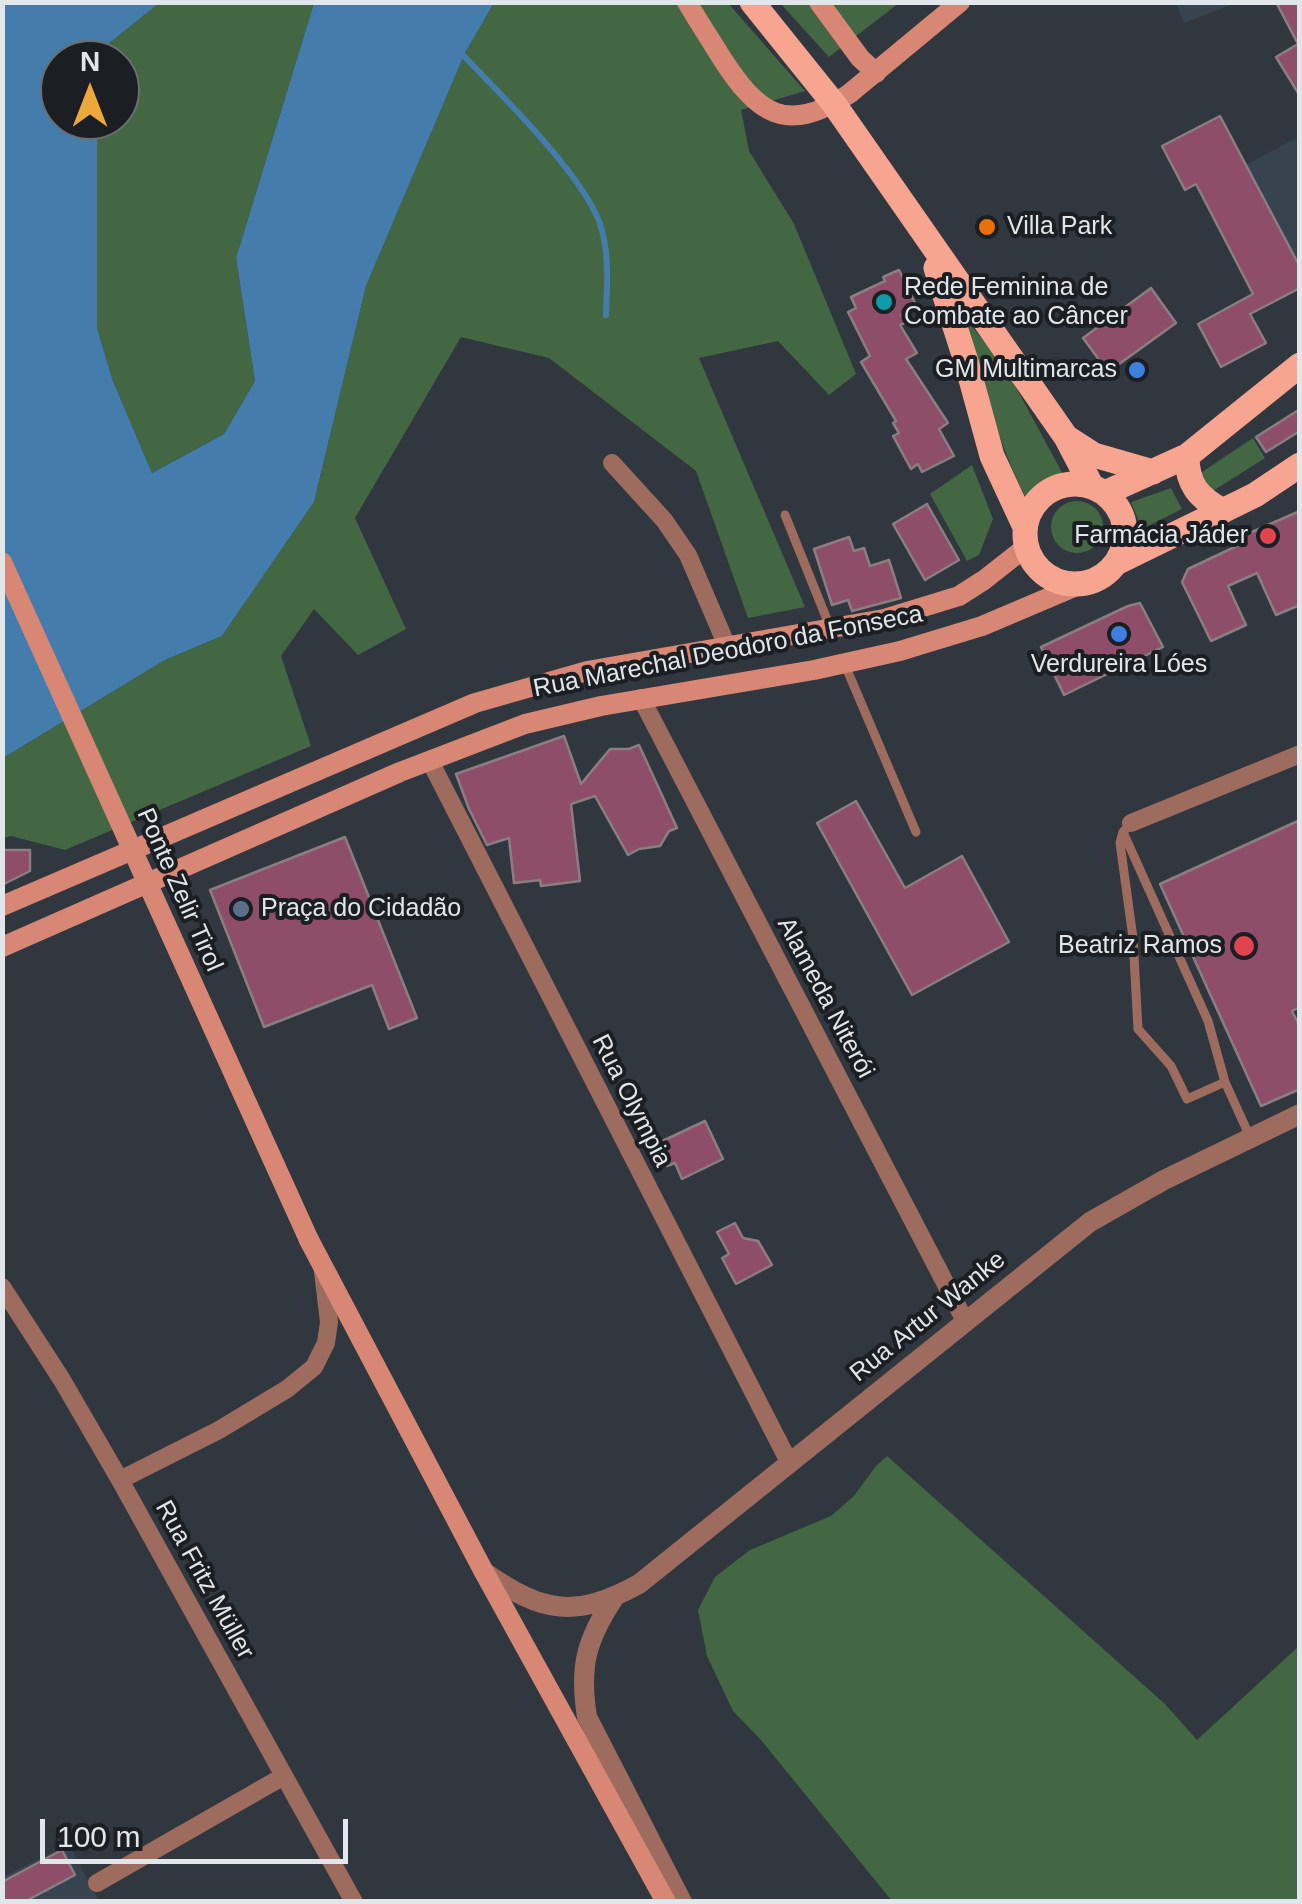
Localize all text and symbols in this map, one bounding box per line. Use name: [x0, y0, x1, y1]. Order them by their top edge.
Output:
north arrow: [40, 40, 140, 140]
text: N: [80, 46, 100, 77]
place label: Villa Park: [1007, 212, 1112, 242]
marker: Villa Park: [976, 216, 998, 238]
place label: Rede Feminina de Combate ao Câncer: [904, 273, 1128, 332]
marker: Rede Feminina de Combate ao Câncer: [873, 291, 895, 313]
place label: GM Multimarcas: [935, 355, 1117, 385]
marker: GM Multimarcas: [1126, 359, 1148, 381]
place label: Farmácia Jáder: [1074, 521, 1248, 551]
marker: Farmácia Jáder: [1257, 525, 1279, 547]
street label: Rua Marechal Deodoro da Fonseca: [531, 599, 925, 705]
marker: Verdureira Lóes: [1108, 623, 1130, 645]
place label: Verdureira Lóes: [1031, 650, 1207, 680]
street label: Ponte Zelir Tirol: [130, 804, 228, 976]
place label: Praça do Cidadão: [261, 894, 461, 924]
marker: Praça do Cidadão: [230, 898, 252, 920]
street label: Alameda Niterói: [770, 912, 880, 1084]
place label: Beatriz Ramos: [1058, 931, 1222, 961]
marker: Beatriz Ramos: [1231, 933, 1257, 959]
street label: Rua Olympia: [585, 1030, 677, 1172]
street label: Rua Artur Wanke: [844, 1245, 1012, 1389]
street label: Rua Fritz Müller: [148, 1496, 260, 1664]
scale bar: [45, 1799, 352, 1861]
text: 100 m: [57, 1820, 140, 1853]

